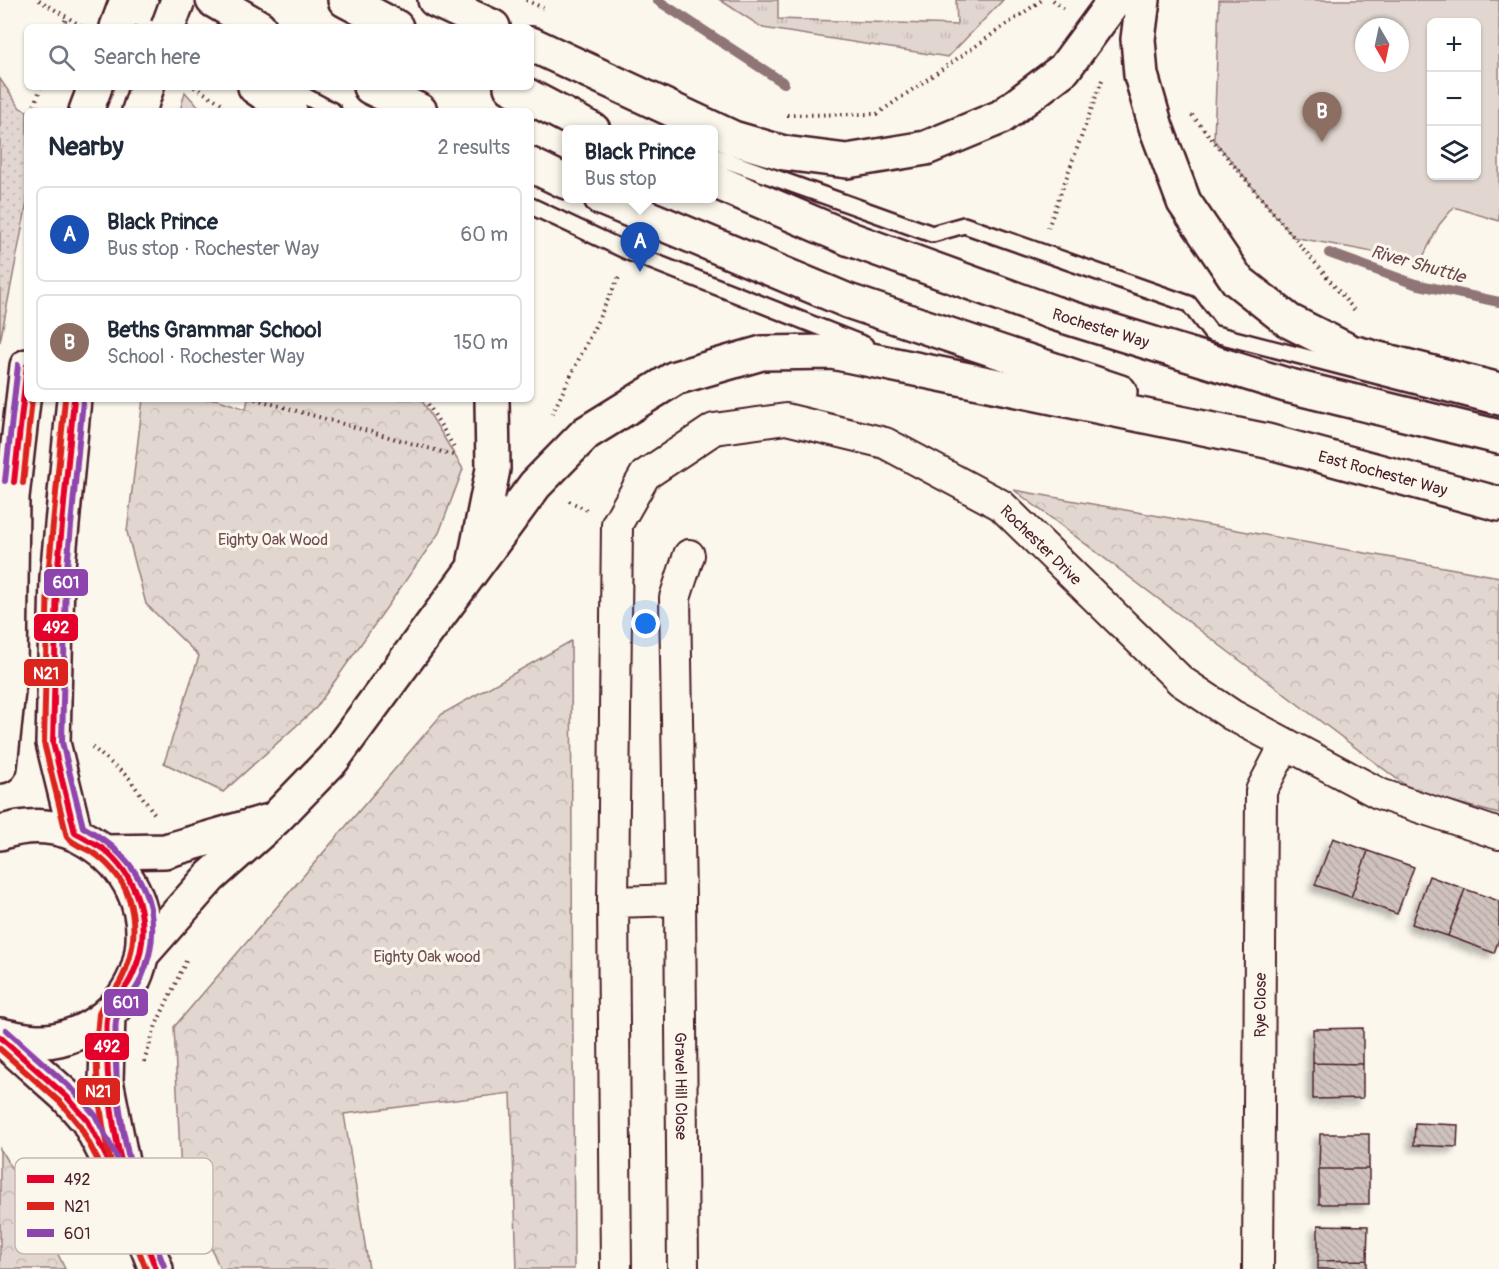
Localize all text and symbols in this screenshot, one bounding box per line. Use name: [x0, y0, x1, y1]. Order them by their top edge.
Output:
north arrow: [1355, 18, 1409, 72]
map controls: [1427, 18, 1481, 180]
button: +: [1427, 18, 1481, 72]
search box: [24, 24, 534, 90]
icon: search: [45, 41, 78, 74]
text: Search here: [93, 43, 200, 71]
button: −: [1427, 72, 1481, 126]
pin: B: [1302, 92, 1342, 142]
popup: [562, 125, 718, 203]
button: layers: [1427, 126, 1481, 180]
text: Nearby: [48, 131, 124, 163]
text: 2 results: [438, 135, 510, 160]
text: Black Prince: [585, 138, 695, 166]
text: Bus stop: [585, 166, 657, 191]
text: Black Prince: [107, 208, 218, 236]
text: A: [63, 222, 76, 247]
text: 60 m: [461, 222, 508, 247]
pin: A: [620, 222, 660, 272]
text: Bus stop · Rochester Way: [107, 236, 319, 261]
water label: River Shuttle: [1368, 240, 1470, 290]
street label: Rochester Way: [1050, 304, 1152, 353]
text: Beths Grammar School: [107, 316, 322, 344]
text: B: [64, 330, 75, 355]
text: 150 m: [454, 330, 508, 355]
text: School · Rochester Way: [107, 344, 305, 369]
street label: East Rochester Way: [1316, 446, 1450, 501]
street label: Rochester Drive: [996, 501, 1086, 590]
park label: Eighty Oak Wood: [218, 530, 328, 550]
line badge: 601: [43, 568, 89, 597]
text: 601: [53, 573, 79, 593]
your location: [631, 609, 660, 638]
line badge: 492: [33, 613, 79, 642]
text: 492: [43, 618, 69, 638]
line badge: N21: [23, 658, 69, 687]
text: N21: [33, 664, 59, 684]
park label: Eighty Oak wood: [373, 947, 481, 967]
street label: Rye Close: [1250, 973, 1271, 1037]
line badge: 601: [103, 988, 149, 1017]
text: 601: [113, 993, 139, 1013]
line badge: 492: [84, 1032, 130, 1061]
street label: Gravel Hill Close: [670, 1032, 691, 1140]
text: 492: [94, 1037, 120, 1057]
line badge: N21: [76, 1077, 121, 1106]
text: N21: [85, 1082, 111, 1102]
legend: [15, 1158, 213, 1254]
text: 492: [64, 1170, 91, 1190]
text: N21: [64, 1197, 90, 1217]
text: 601: [64, 1224, 91, 1244]

